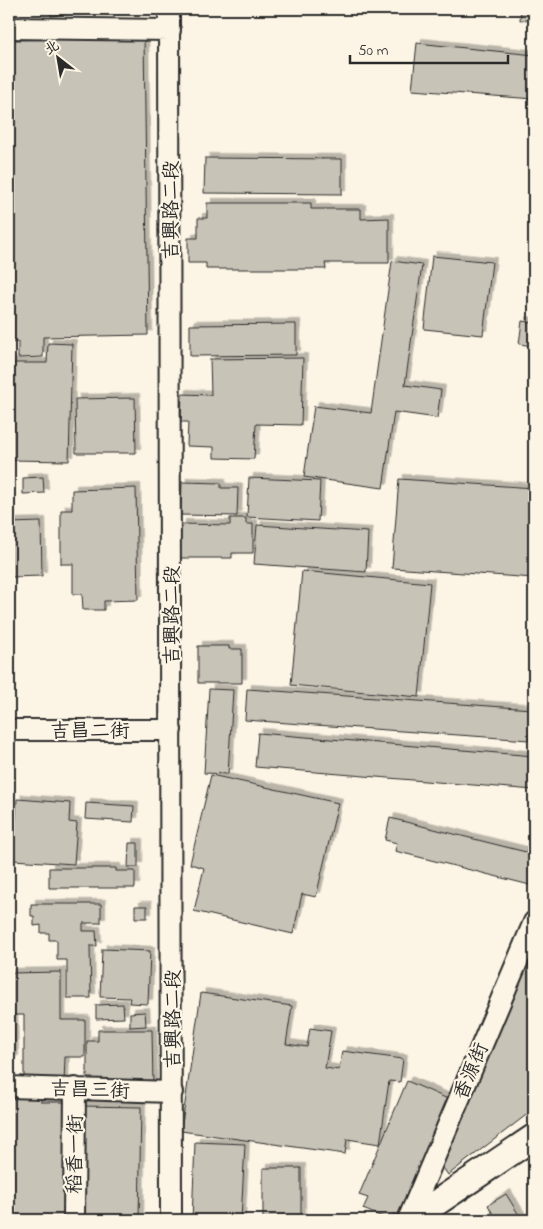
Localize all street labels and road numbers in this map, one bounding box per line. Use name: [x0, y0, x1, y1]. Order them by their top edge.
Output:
street label: 吉興路二段: [158, 160, 187, 260]
street label: 吉興路二段: [159, 565, 188, 665]
street label: 吉昌二街: [50, 718, 130, 747]
street label: 吉興路二段: [160, 969, 189, 1069]
street label: 香源街: [447, 1039, 497, 1105]
street label: 吉昌三街: [49, 1076, 130, 1107]
street label: 稻香一街: [61, 1114, 92, 1194]

